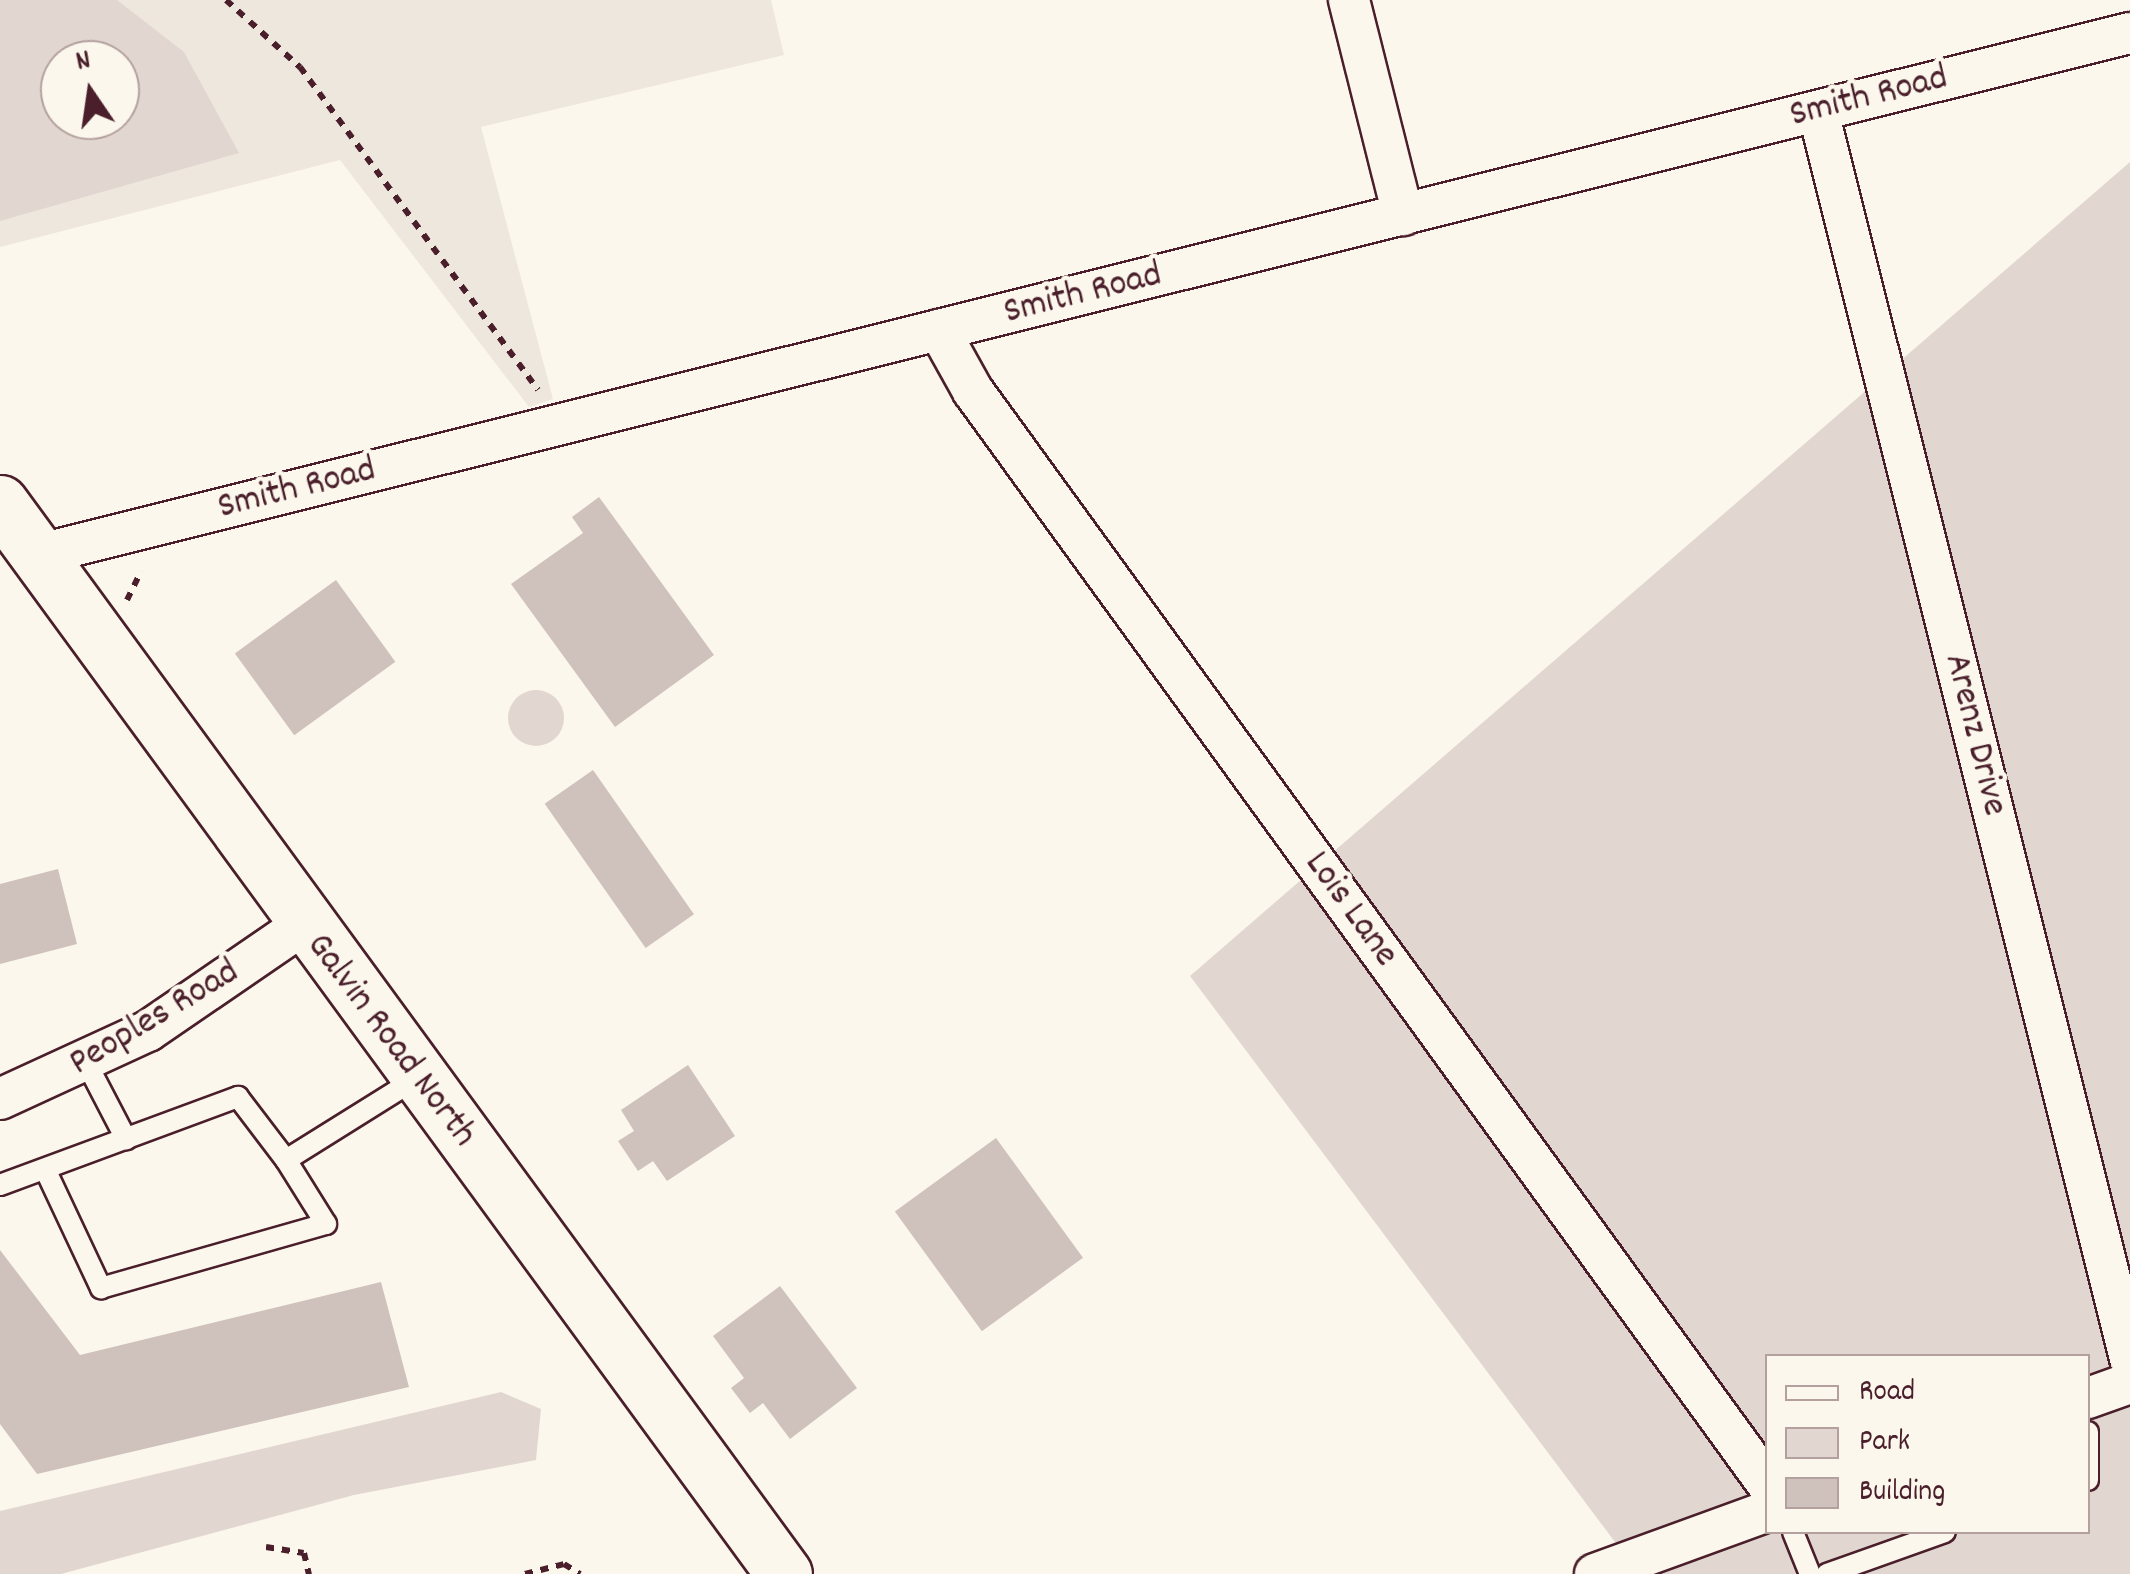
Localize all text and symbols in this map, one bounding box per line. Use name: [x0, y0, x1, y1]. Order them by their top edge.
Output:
north arrow: [40, 40, 140, 140]
text: N: [72, 42, 95, 84]
street label: Smith Road: [1785, 56, 1953, 140]
street label: Smith Road: [999, 253, 1167, 337]
street label: Smith Road: [213, 448, 381, 532]
street label: Arenz Drive: [1932, 649, 2016, 821]
street label: Lois Lane: [1293, 843, 1407, 977]
street label: Galvin Road North: [295, 925, 485, 1157]
street label: Peoples Road: [62, 951, 248, 1087]
legend: [1765, 1354, 2090, 1534]
text: Road: [1859, 1372, 1915, 1415]
text: Park: [1859, 1422, 1910, 1465]
text: Building: [1859, 1472, 1945, 1515]

